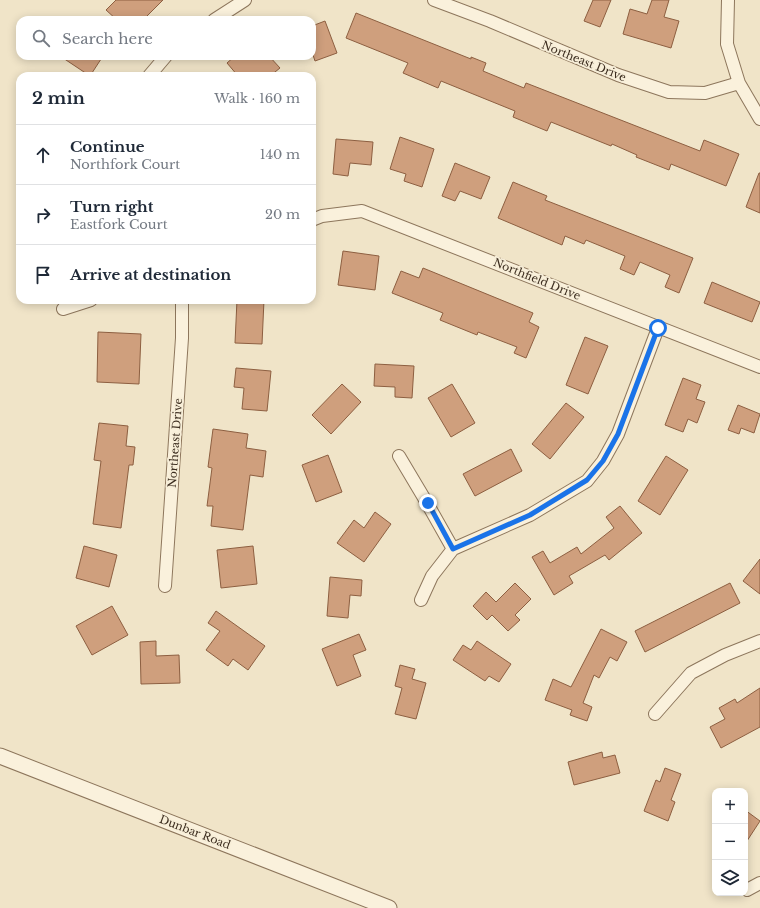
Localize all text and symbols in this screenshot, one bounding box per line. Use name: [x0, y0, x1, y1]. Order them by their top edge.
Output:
search box: [16, 16, 316, 60]
icon: search: [30, 27, 52, 49]
text: Search here: [62, 29, 153, 48]
street label: Northeast Drive: [540, 38, 628, 84]
text: 2 min: [32, 88, 85, 109]
text: Walk · 160 m: [214, 90, 300, 107]
text: Continue: [70, 137, 145, 156]
icon: ahead: [32, 144, 54, 166]
text: 140 m: [260, 146, 300, 163]
text: Northfork Court: [70, 156, 180, 173]
text: Turn right: [70, 197, 153, 216]
icon: right: [32, 204, 54, 226]
text: 20 m: [265, 206, 300, 223]
text: Eastfork Court: [70, 216, 168, 233]
street label: Northfield Drive: [491, 255, 583, 303]
icon: arrive: [32, 264, 54, 286]
text: Arrive at destination: [70, 265, 231, 284]
route start: [649, 319, 667, 337]
street label: Northeast Drive: [165, 398, 185, 488]
route end: [419, 494, 437, 512]
map controls: [712, 788, 748, 896]
button: +: [712, 788, 748, 824]
street label: Dunbar Road: [157, 812, 233, 852]
button: −: [712, 824, 748, 860]
button: layers: [712, 860, 748, 896]

